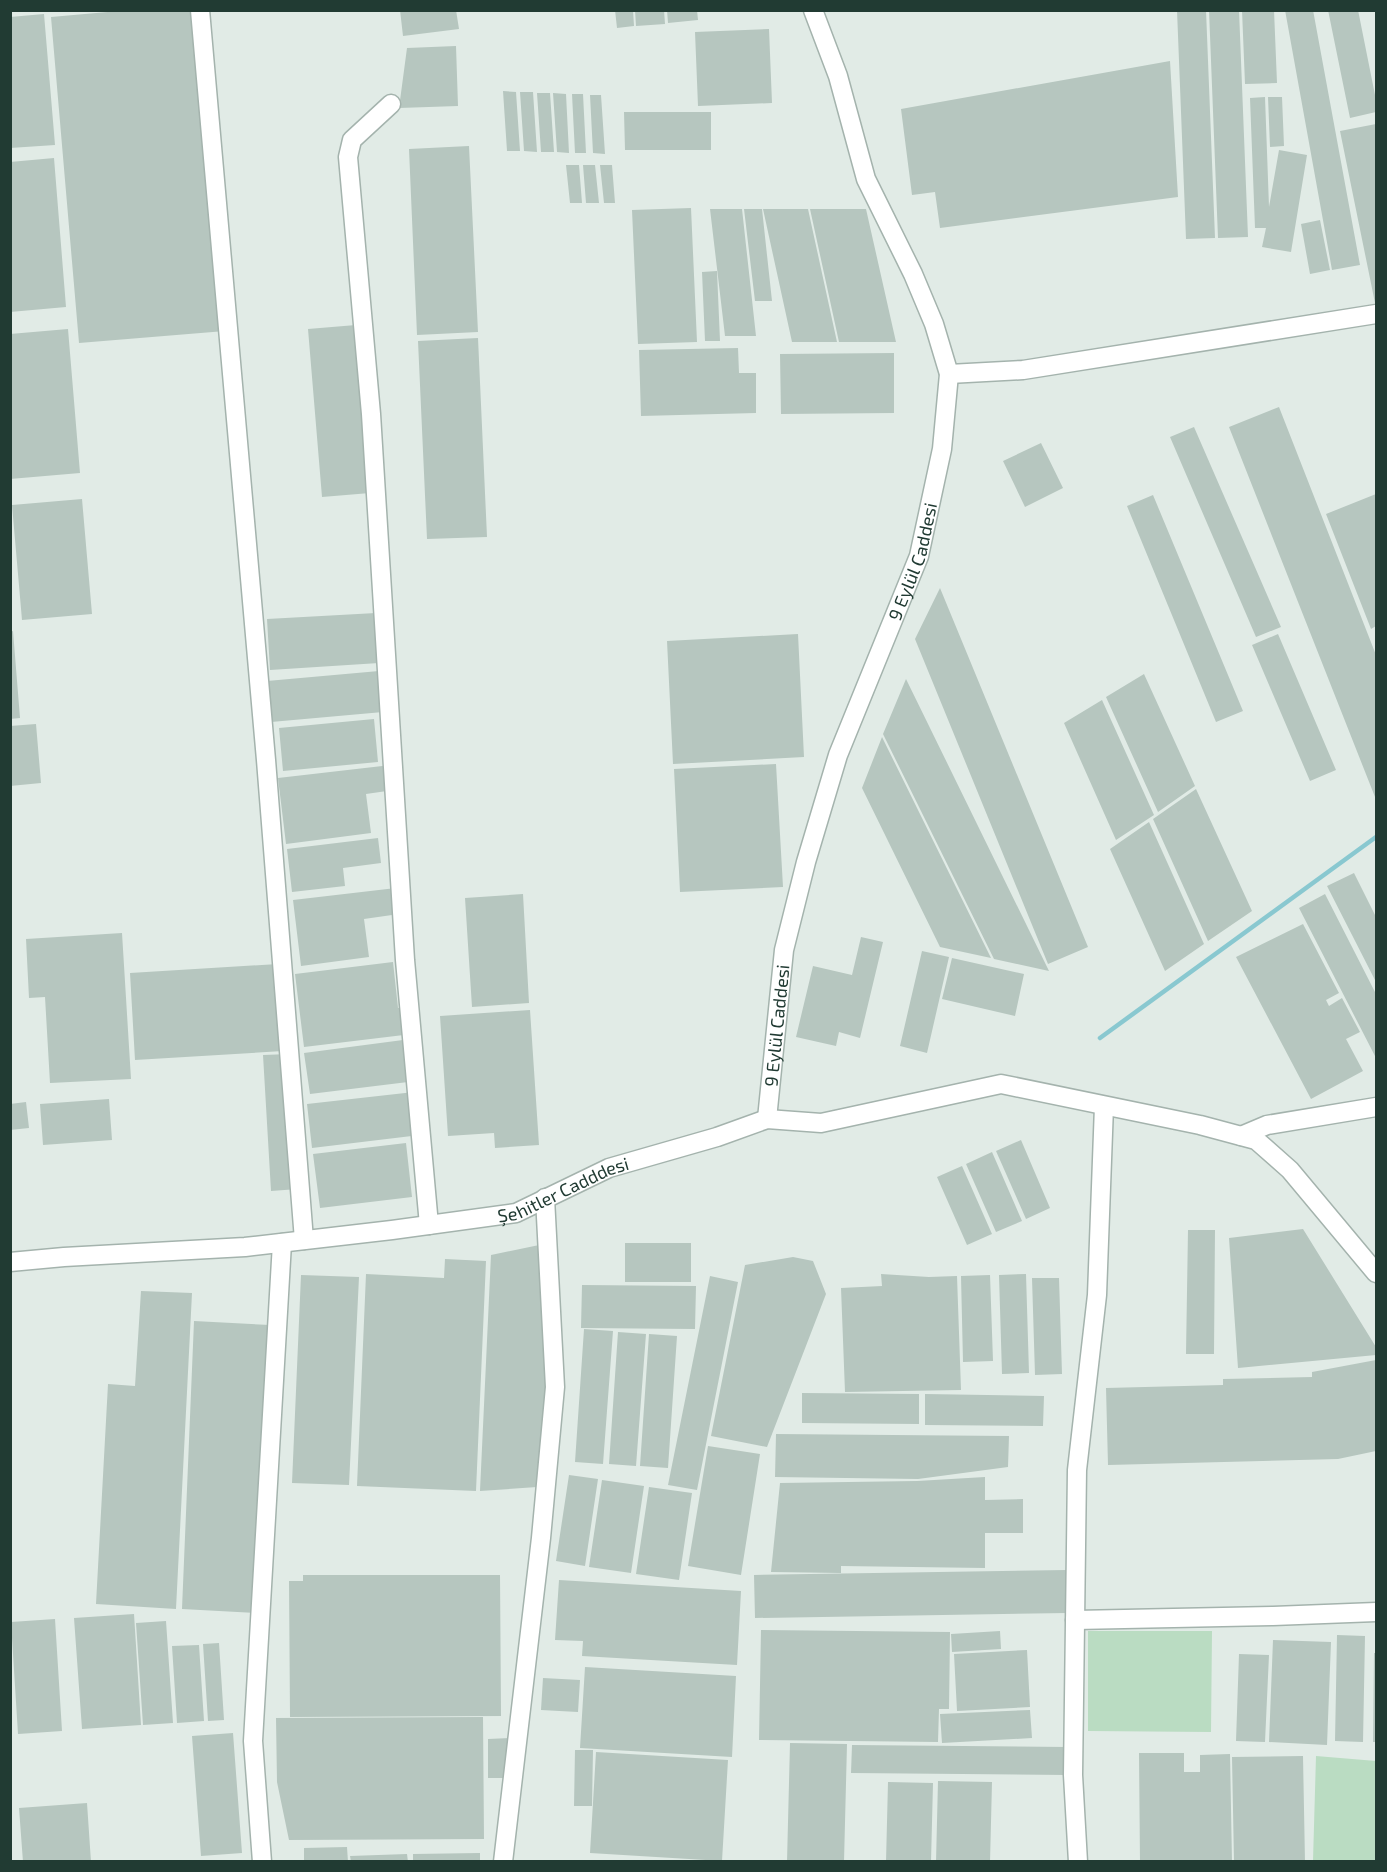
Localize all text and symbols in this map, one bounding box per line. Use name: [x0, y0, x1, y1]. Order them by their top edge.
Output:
street label: 9 Eylül Caddesi: [883, 501, 941, 623]
street label: 9 Eylül Caddesi: [759, 963, 793, 1088]
street label: Şehitler Cadddesi: [496, 1152, 631, 1227]

